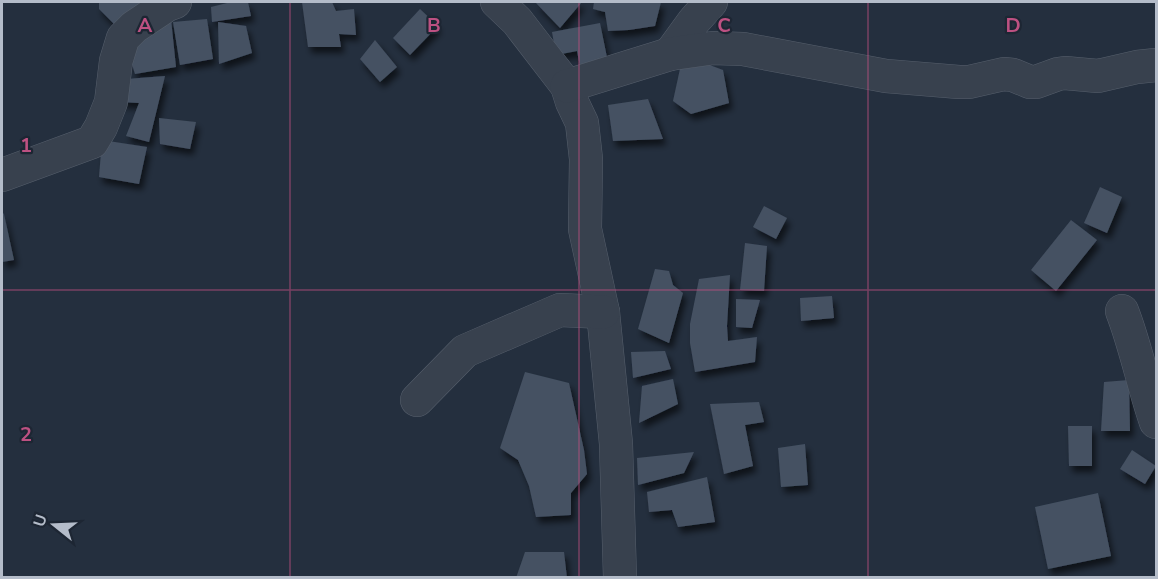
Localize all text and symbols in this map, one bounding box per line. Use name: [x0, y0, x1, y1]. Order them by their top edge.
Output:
text: A: [138, 12, 153, 39]
text: B: [427, 12, 441, 39]
text: C: [717, 12, 731, 39]
text: D: [1005, 12, 1021, 39]
text: 1: [20, 132, 32, 159]
text: 2: [20, 421, 32, 448]
north arrow: [24, 495, 84, 555]
text: U: [28, 512, 53, 530]

